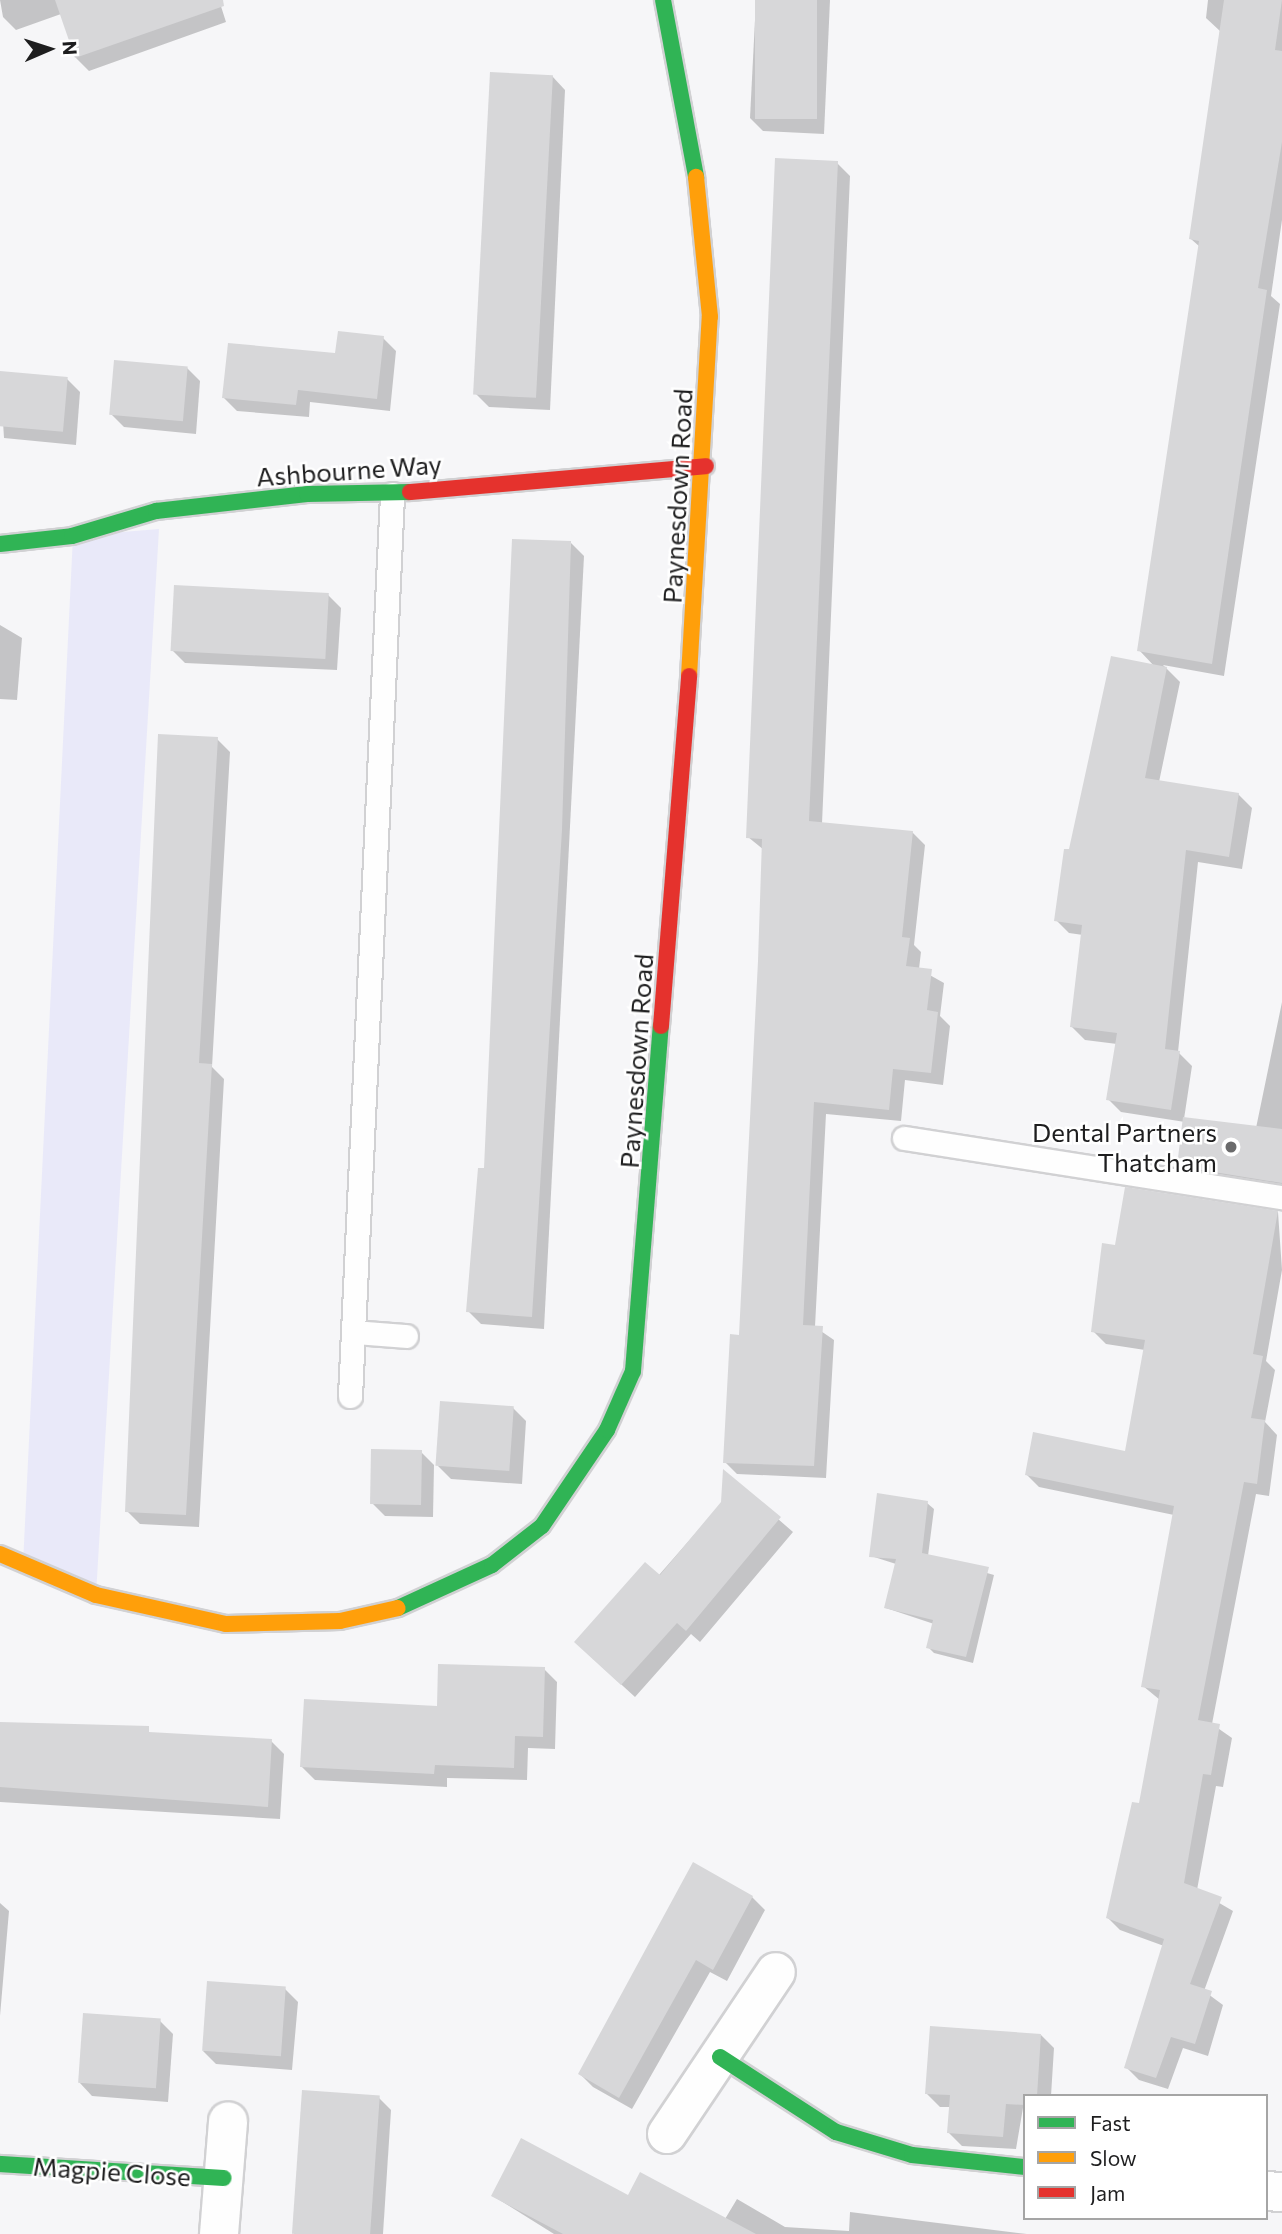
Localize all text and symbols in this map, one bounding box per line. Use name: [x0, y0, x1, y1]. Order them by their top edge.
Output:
north arrow: [14, 14, 84, 84]
text: N: [59, 40, 82, 56]
street label: Paynesdown Road: [656, 388, 698, 604]
street label: Ashbourne Way: [255, 448, 443, 492]
street label: Paynesdown Road: [613, 953, 659, 1169]
place label: Dental Partners Thatcham: [1032, 1116, 1217, 1178]
marker: Dental Partners Thatcham: [1223, 1139, 1239, 1155]
legend: [1023, 2094, 1268, 2220]
text: Fast: [1090, 2110, 1131, 2135]
text: Slow: [1090, 2145, 1137, 2170]
street label: Magpie Close: [32, 2150, 192, 2192]
text: Jam: [1090, 2180, 1125, 2205]

